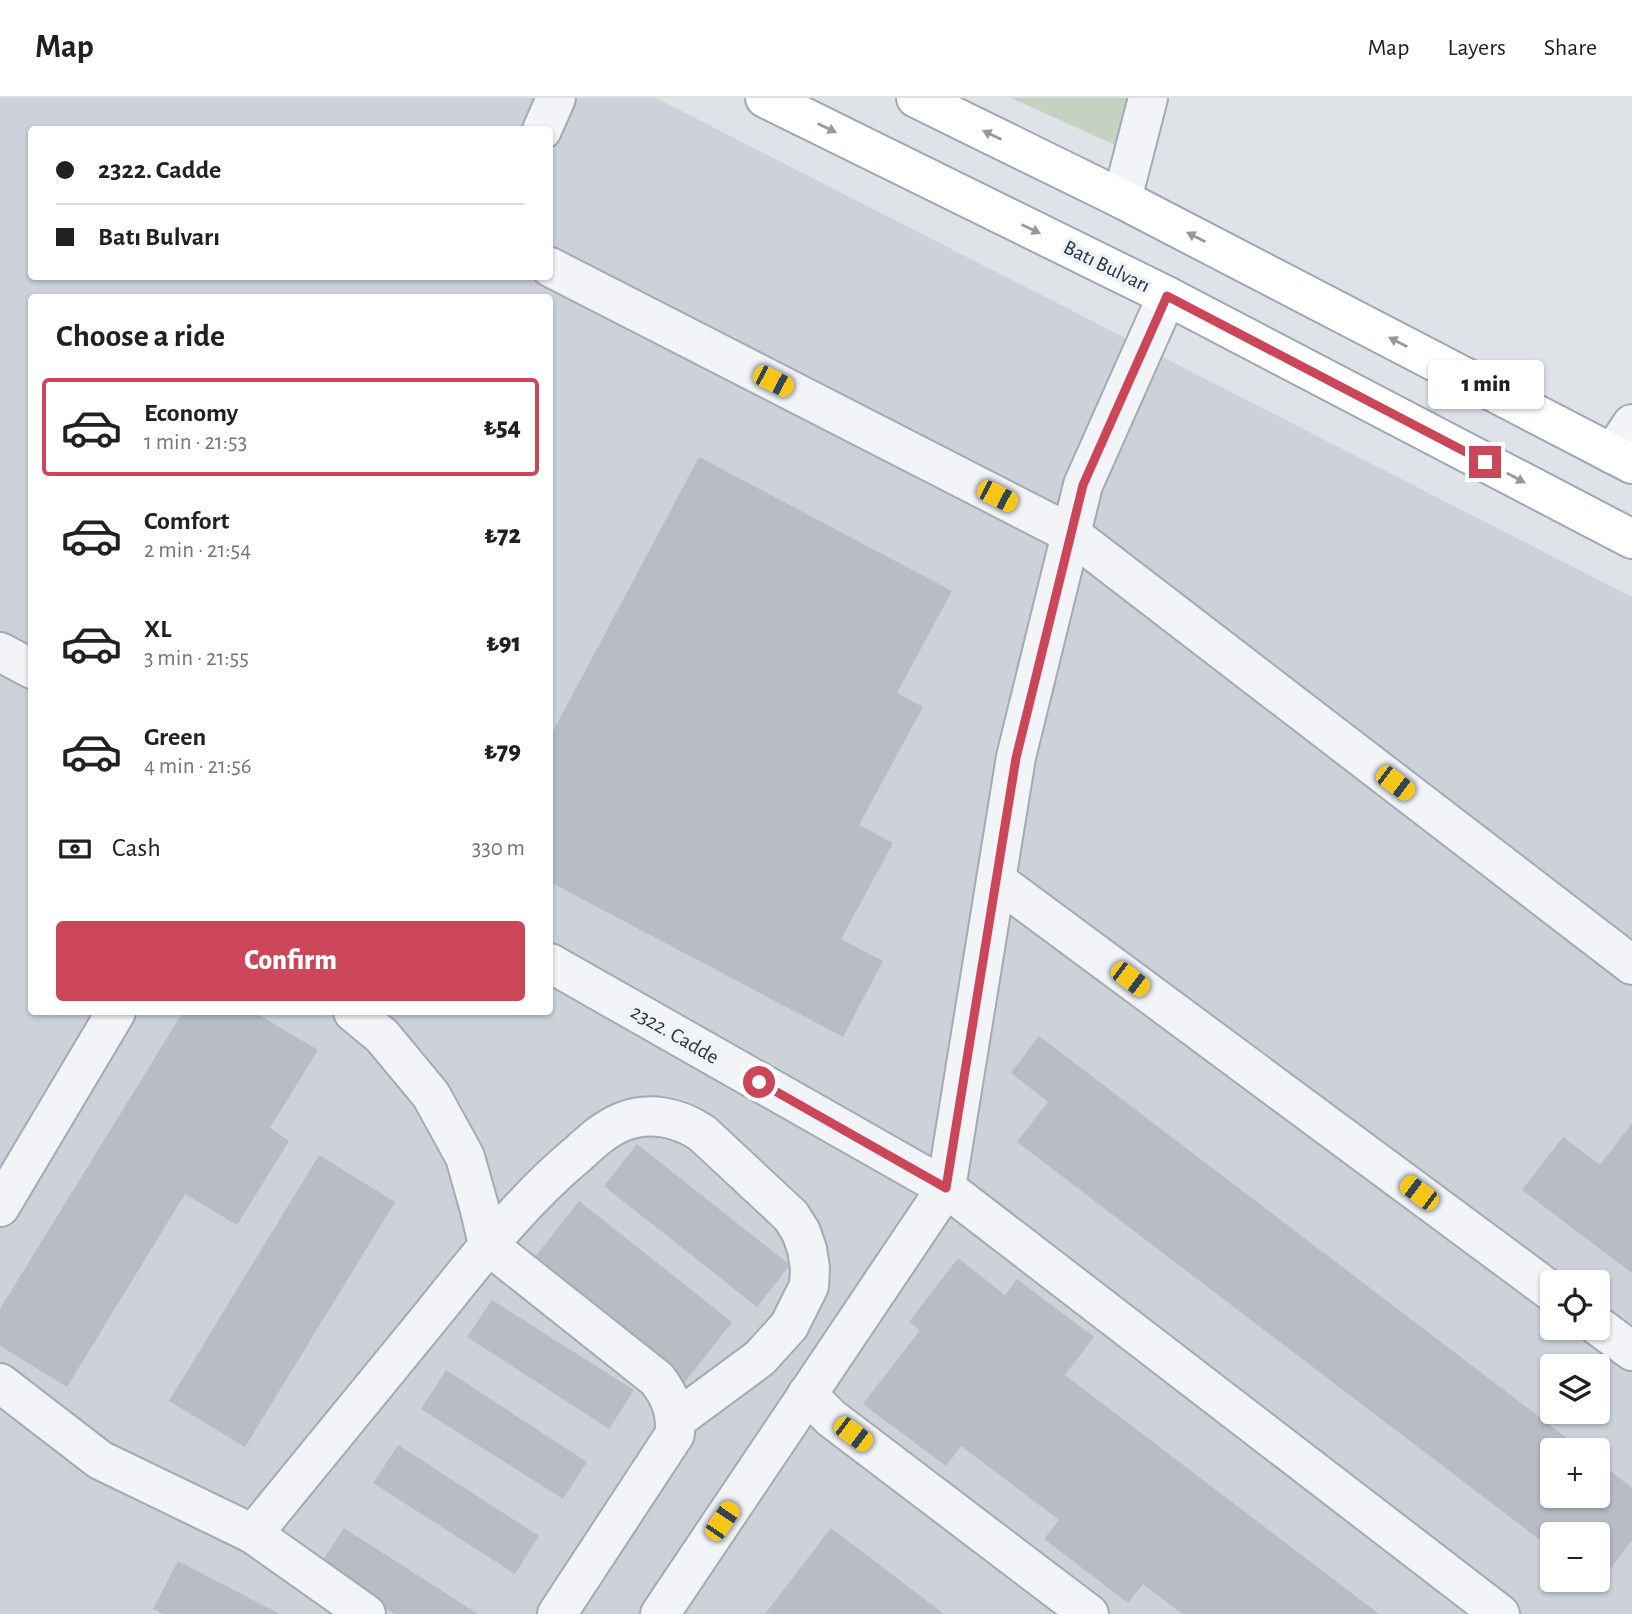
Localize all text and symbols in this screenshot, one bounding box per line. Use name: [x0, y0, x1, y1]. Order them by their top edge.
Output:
text: Map: [35, 31, 94, 64]
text: Map: [1367, 36, 1409, 60]
text: Layers: [1447, 36, 1506, 60]
text: Share: [1544, 36, 1597, 60]
one-way arrow: [817, 122, 837, 134]
one-way arrow: [982, 130, 1002, 141]
text: 2322. Cadde: [98, 157, 221, 183]
one-way arrow: [1021, 223, 1041, 234]
text: Batı Bulvarı: [98, 224, 220, 250]
one-way arrow: [1185, 232, 1205, 244]
street label: Batı Bulvarı: [1060, 237, 1153, 296]
text: Choose a ride: [56, 320, 225, 352]
one-way arrow: [1387, 337, 1407, 349]
callout: 1 min: [1427, 360, 1543, 410]
car: [750, 362, 797, 400]
text: 1 min: [1462, 373, 1510, 396]
icon: car: [60, 396, 123, 459]
text: Economy: [144, 400, 238, 426]
text: ₺54: [484, 414, 521, 440]
text: 1 min · 21:53: [144, 431, 247, 454]
route end: [1469, 446, 1501, 478]
one-way arrow: [1506, 473, 1526, 484]
car: [974, 477, 1021, 515]
icon: car: [60, 504, 123, 567]
text: Comfort: [144, 508, 229, 534]
text: ₺72: [485, 522, 521, 548]
text: 2 min · 21:54: [144, 539, 251, 562]
icon: car: [60, 612, 123, 675]
text: XL: [144, 616, 171, 642]
text: ₺91: [486, 630, 521, 656]
text: 3 min · 21:55: [144, 647, 249, 670]
icon: car: [60, 720, 123, 783]
text: Green: [144, 724, 206, 750]
text: ₺79: [484, 738, 521, 764]
text: 4 min · 21:56: [144, 755, 252, 778]
car: [1372, 762, 1419, 804]
icon: cash: [56, 830, 94, 868]
text: Cash: [112, 835, 161, 861]
text: 330 m: [472, 837, 525, 860]
button: Confirm: [56, 921, 525, 1001]
car: [1107, 958, 1154, 1000]
street label: 2322. Cadde: [627, 1001, 722, 1068]
route start: [743, 1066, 775, 1098]
car: [1396, 1172, 1443, 1214]
map controls: [1540, 1270, 1610, 1592]
button: locate: [1540, 1270, 1610, 1340]
button: layers: [1540, 1354, 1610, 1424]
car: [830, 1413, 877, 1455]
button: +: [1540, 1438, 1610, 1508]
car: [702, 1498, 743, 1544]
button: −: [1540, 1522, 1610, 1592]

